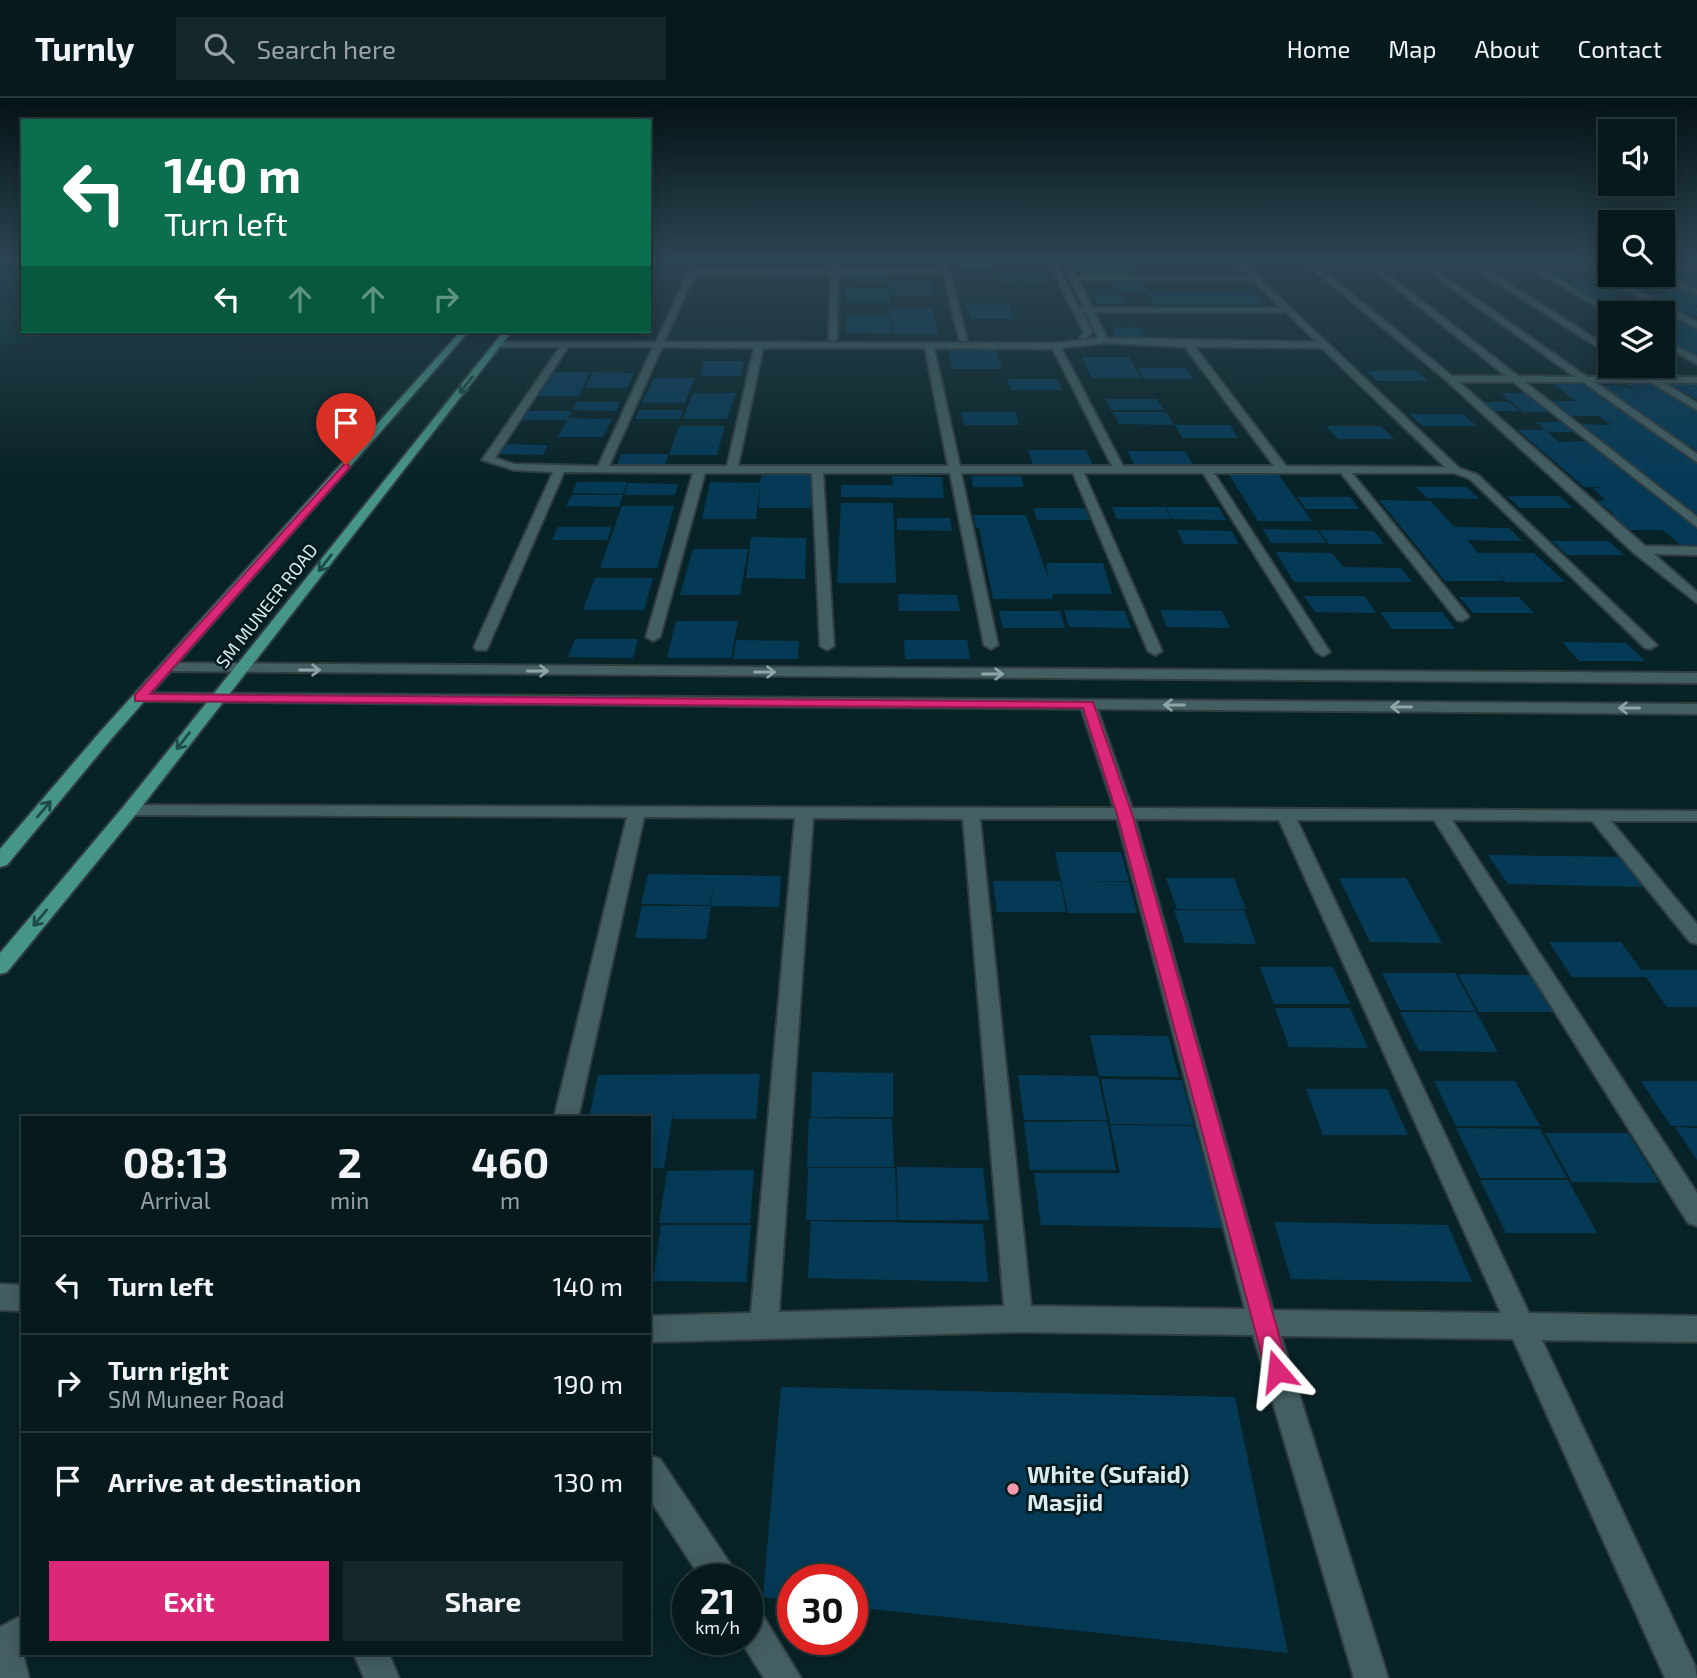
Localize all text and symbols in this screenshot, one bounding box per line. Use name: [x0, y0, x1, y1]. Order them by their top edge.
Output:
search box: [176, 17, 666, 80]
text: Turnly: [35, 28, 134, 68]
icon: search: [200, 29, 238, 67]
text: Search here: [256, 33, 396, 64]
text: Home: [1287, 34, 1350, 63]
text: Map: [1388, 34, 1436, 63]
text: About: [1474, 34, 1540, 63]
text: Contact: [1578, 34, 1662, 63]
map controls: [1598, 119, 1675, 378]
button: sound: [1598, 119, 1675, 196]
text: 140 m: [164, 144, 301, 203]
icon: left: [49, 147, 140, 238]
text: Turn left: [164, 204, 288, 242]
button: search: [1598, 210, 1675, 287]
icon: left: [208, 280, 246, 318]
icon: ahead: [281, 280, 319, 318]
icon: ahead: [354, 280, 392, 318]
icon: right: [427, 280, 465, 318]
button: layers: [1598, 301, 1675, 378]
one-way arrow: [458, 375, 473, 393]
pin: [316, 393, 376, 465]
icon: arrive: [327, 404, 365, 442]
street label: SM MUNEER ROAD: [211, 539, 322, 672]
one-way arrow: [318, 554, 333, 572]
one-way arrow: [298, 663, 321, 676]
one-way arrow: [526, 664, 549, 678]
one-way arrow: [753, 665, 776, 679]
one-way arrow: [981, 667, 1004, 681]
one-way arrow: [1163, 698, 1186, 712]
one-way arrow: [1390, 700, 1413, 714]
one-way arrow: [1618, 702, 1641, 715]
one-way arrow: [176, 732, 191, 750]
one-way arrow: [36, 800, 52, 818]
one-way arrow: [33, 909, 48, 927]
text: 08:13: [123, 1136, 228, 1186]
text: 2: [337, 1136, 362, 1186]
text: 460: [471, 1136, 549, 1186]
text: Arrival: [141, 1186, 211, 1214]
text: min: [330, 1186, 369, 1214]
text: m: [500, 1186, 520, 1214]
icon: left: [49, 1266, 87, 1304]
text: Turn left: [108, 1270, 214, 1301]
text: 140 m: [552, 1270, 623, 1301]
position arrow: [1240, 1334, 1314, 1408]
text: Turn right: [108, 1354, 229, 1385]
icon: right: [49, 1364, 87, 1402]
text: 190 m: [554, 1368, 623, 1399]
text: SM Muneer Road: [108, 1385, 284, 1413]
place label: White (Sufaid) Masjid: [1027, 1459, 1189, 1516]
icon: arrive: [49, 1462, 87, 1500]
text: Arrive at destination: [108, 1466, 361, 1497]
text: 130 m: [554, 1466, 623, 1497]
marker: White (Sufaid) Masjid: [1005, 1481, 1021, 1497]
button: Exit: [49, 1561, 329, 1641]
button: Share: [343, 1561, 623, 1641]
speed limit sign: 30: [777, 1564, 868, 1655]
text: 21: [700, 1579, 735, 1621]
text: km/h: [695, 1616, 740, 1638]

